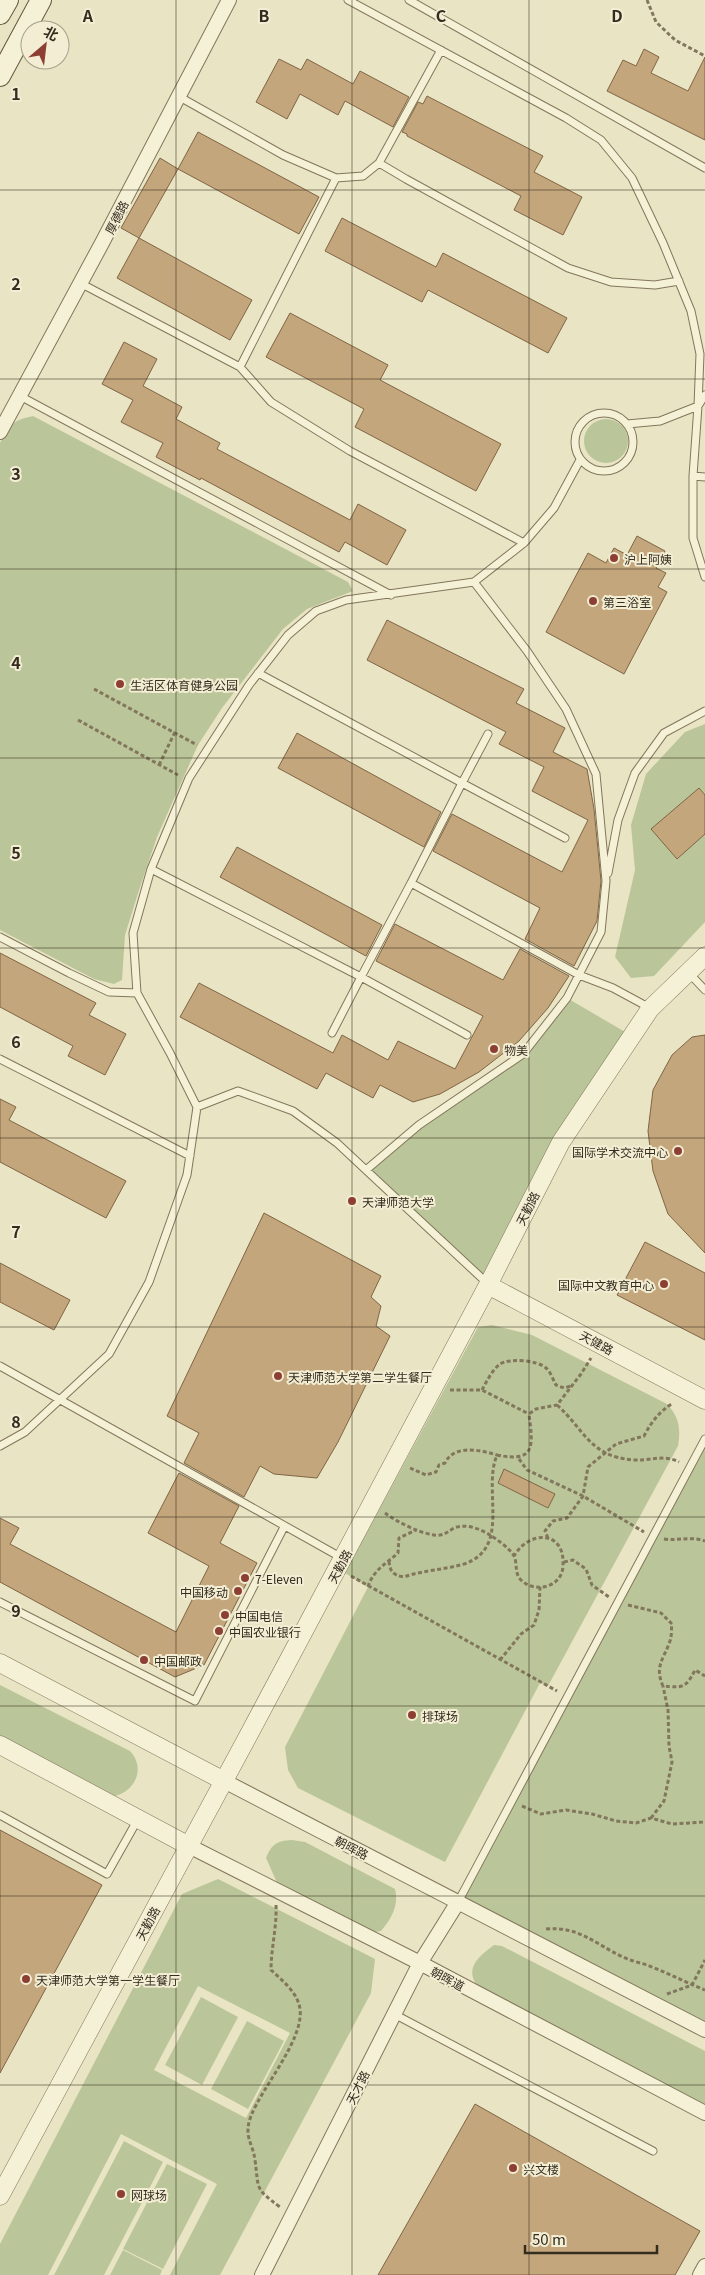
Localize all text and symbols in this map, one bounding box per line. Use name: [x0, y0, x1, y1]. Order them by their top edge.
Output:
text: A: [82, 3, 94, 27]
text: B: [259, 3, 270, 27]
text: C: [436, 3, 447, 27]
text: D: [611, 3, 623, 27]
north arrow: [20, 20, 70, 70]
text: 北: [41, 21, 62, 45]
text: 1: [11, 81, 21, 105]
street label: 厚德路: [100, 197, 132, 237]
text: 2: [11, 271, 21, 295]
text: 3: [11, 461, 21, 485]
place label: 沪上阿姨: [624, 550, 672, 567]
marker: 沪上阿姨: [608, 552, 620, 564]
place label: 第三浴室: [603, 593, 651, 610]
marker: 第三浴室: [587, 595, 599, 607]
text: 4: [11, 650, 21, 674]
place label: 生活区体育健身公园: [130, 676, 238, 693]
marker: 生活区体育健身公园: [114, 678, 126, 690]
text: 5: [11, 840, 21, 864]
text: 6: [11, 1029, 21, 1053]
place label: 物美: [504, 1041, 528, 1058]
marker: 物美: [488, 1043, 500, 1055]
place label: 国际学术交流中心: [572, 1143, 668, 1160]
marker: 国际学术交流中心: [672, 1145, 684, 1157]
street label: 天勤路: [511, 1188, 543, 1228]
place label: 天津师范大学: [362, 1193, 434, 1210]
marker: 天津师范大学: [346, 1195, 358, 1207]
text: 7: [11, 1219, 21, 1243]
place label: 国际中文教育中心: [558, 1276, 654, 1293]
marker: 国际中文教育中心: [658, 1278, 670, 1290]
street label: 天健路: [577, 1326, 617, 1358]
place label: 天津师范大学第二学生餐厅: [288, 1368, 432, 1385]
marker: 天津师范大学第二学生餐厅: [272, 1370, 284, 1382]
text: 8: [11, 1409, 21, 1433]
street label: 天勤路: [323, 1546, 355, 1586]
place label: 7-Eleven: [255, 1570, 303, 1587]
marker: 7-Eleven: [239, 1572, 251, 1584]
place label: 中国移动: [180, 1583, 228, 1600]
marker: 中国移动: [232, 1585, 244, 1597]
text: 9: [11, 1598, 21, 1622]
place label: 中国电信: [235, 1607, 283, 1624]
marker: 中国电信: [219, 1609, 231, 1621]
place label: 中国农业银行: [229, 1623, 301, 1640]
marker: 中国农业银行: [213, 1625, 225, 1637]
place label: 中国邮政: [154, 1652, 202, 1669]
marker: 中国邮政: [138, 1654, 150, 1666]
place label: 排球场: [422, 1707, 458, 1724]
marker: 排球场: [406, 1709, 418, 1721]
street label: 朝晖路: [332, 1831, 372, 1863]
street label: 天勤路: [131, 1903, 163, 1943]
street label: 朝晖道: [428, 1962, 468, 1994]
place label: 天津师范大学第一学生餐厅: [36, 1971, 180, 1988]
marker: 天津师范大学第一学生餐厅: [20, 1973, 32, 1985]
street label: 天才路: [341, 2067, 373, 2107]
place label: 兴文楼: [523, 2160, 559, 2177]
marker: 兴文楼: [507, 2162, 519, 2174]
place label: 网球场: [131, 2186, 167, 2203]
marker: 网球场: [115, 2188, 127, 2200]
scale bar: [525, 2222, 658, 2254]
text: 50 m: [532, 2228, 566, 2249]

